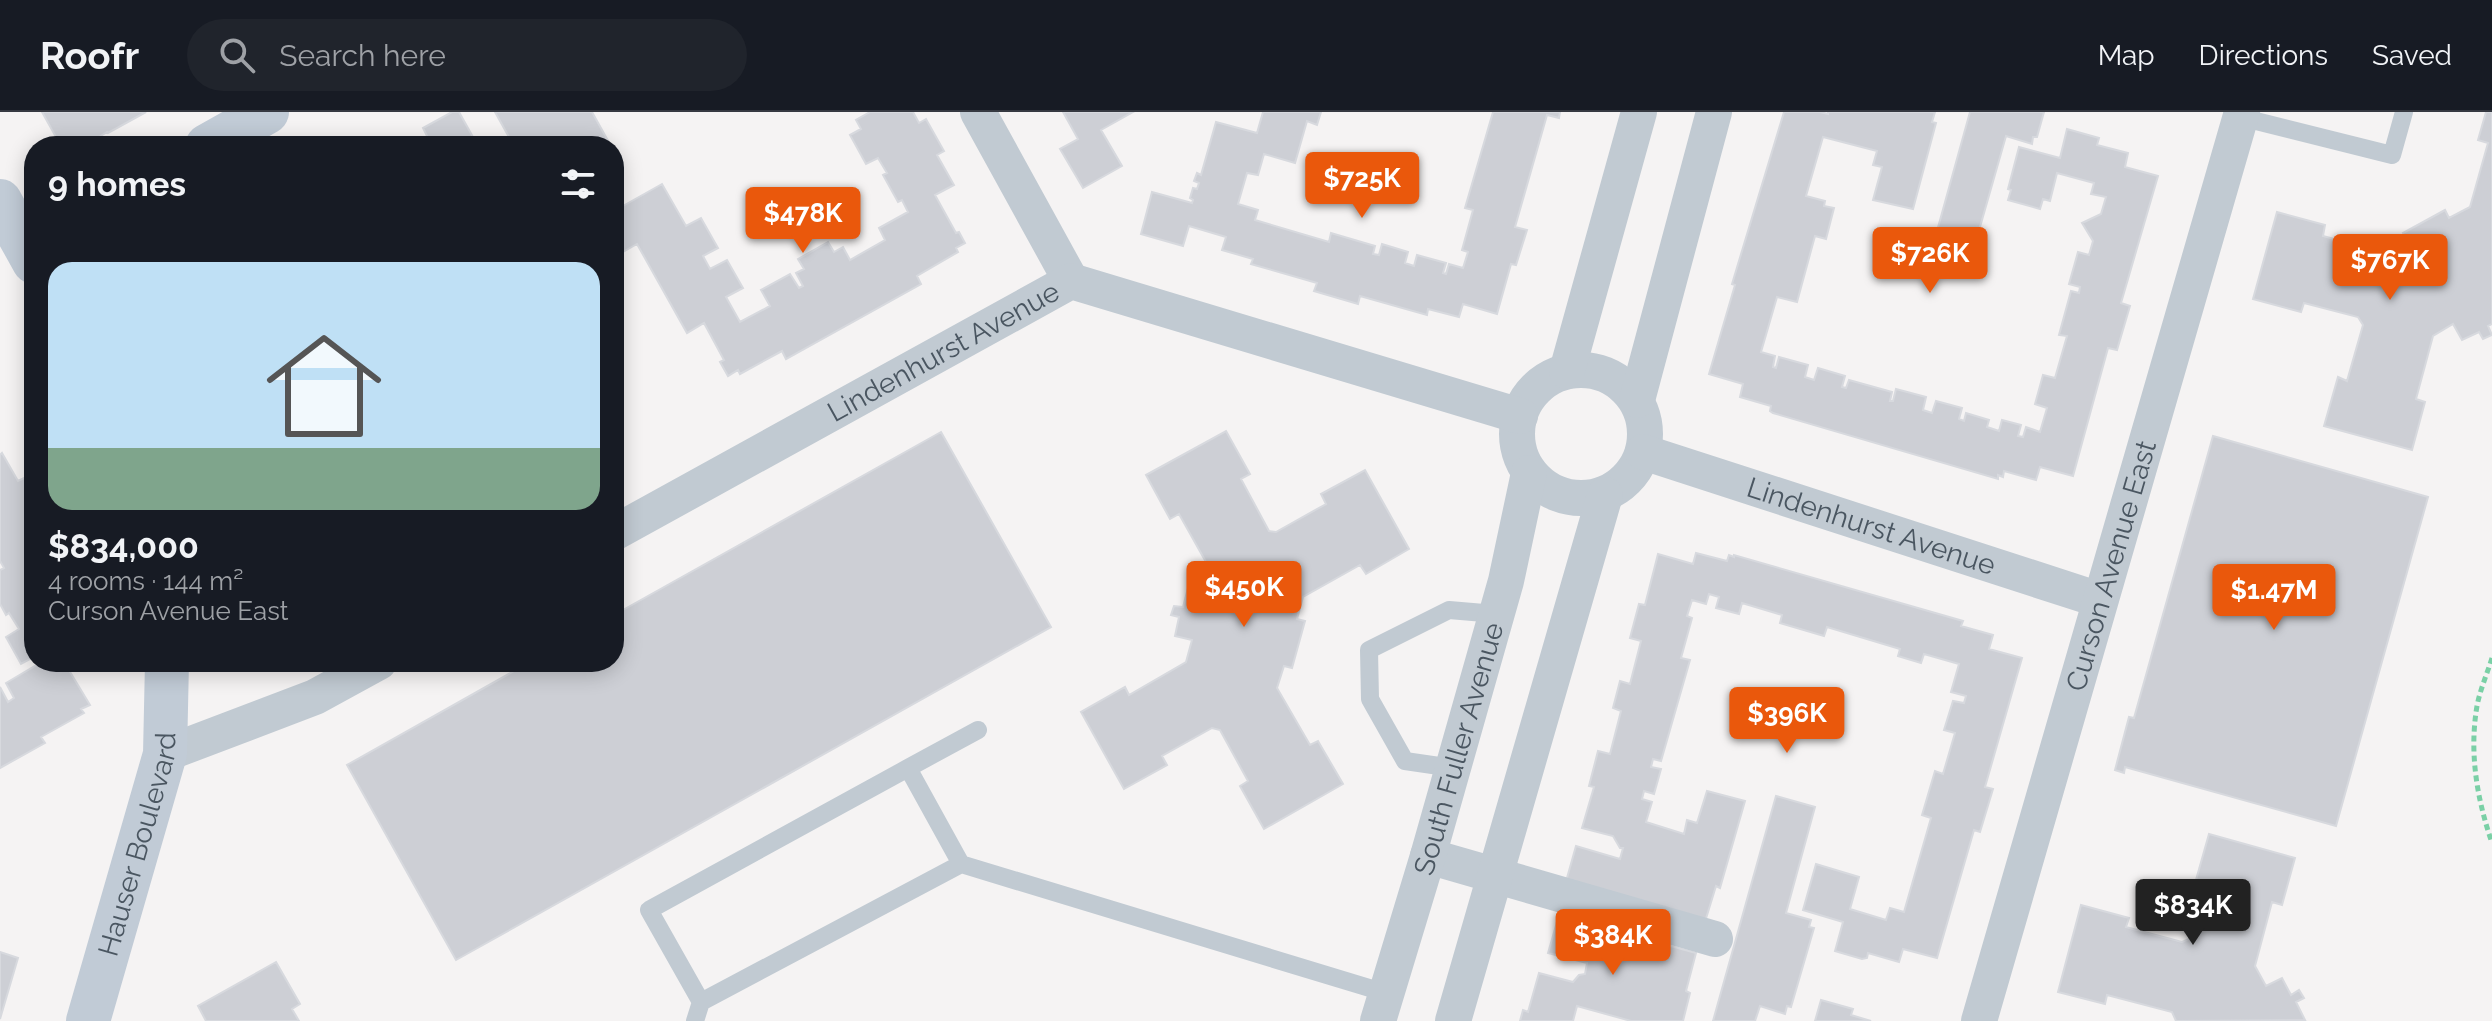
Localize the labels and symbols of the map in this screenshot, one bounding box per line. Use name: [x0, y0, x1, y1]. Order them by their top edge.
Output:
pin: $725K: [1306, 152, 1418, 220]
pin: $478K: [747, 187, 859, 255]
pin: $726K: [1874, 227, 1986, 295]
pin: $767K: [2334, 234, 2446, 302]
street label: Lindenhurst Avenue: [822, 274, 1065, 428]
street label: Curson Avenue East: [2059, 436, 2163, 695]
street label: Lindenhurst Avenue: [1743, 470, 2000, 582]
pin: $450K: [1188, 561, 1300, 629]
pin: $1.47M: [2209, 564, 2339, 632]
street label: South Fuller Avenue: [1407, 619, 1510, 879]
pin: $396K: [1731, 687, 1843, 755]
street label: Hauser Boulevard: [91, 732, 182, 960]
pin: $834K: [2137, 879, 2249, 947]
pin: $384K: [1557, 909, 1669, 977]

